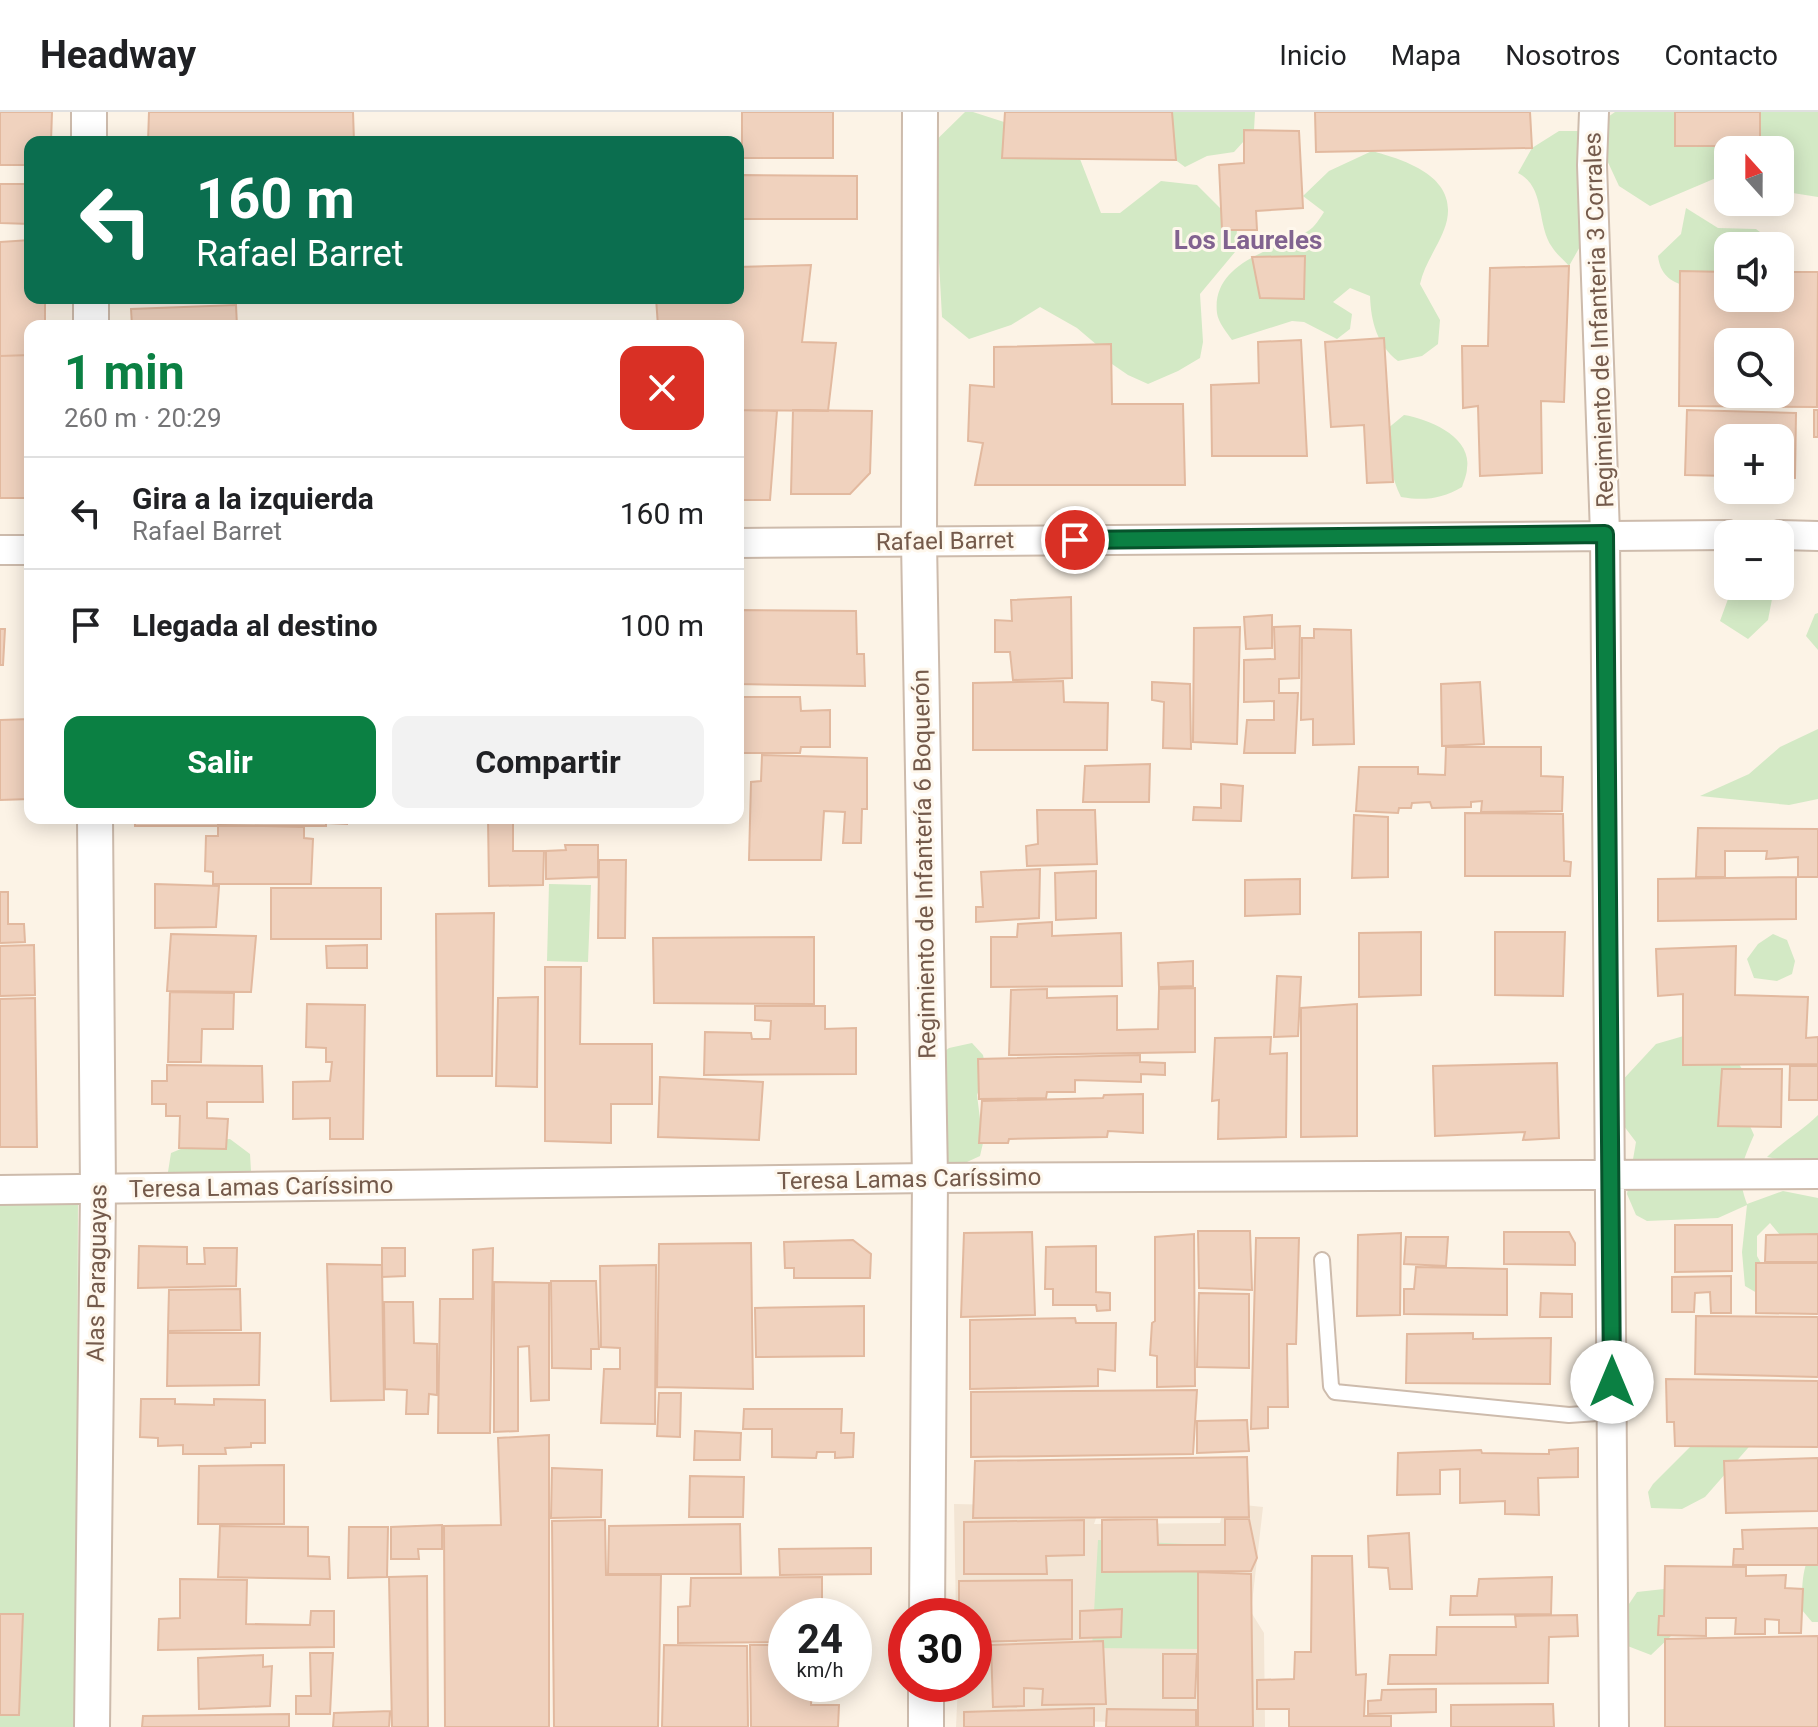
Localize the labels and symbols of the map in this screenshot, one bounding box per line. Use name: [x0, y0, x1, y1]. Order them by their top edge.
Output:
street label: Regimiento de Infanteria 3 Corrales: [1578, 132, 1620, 508]
north arrow: [1714, 136, 1794, 216]
district label: Los Laureles: [1174, 225, 1322, 255]
pin: [1041, 506, 1109, 574]
street label: Rafael Barret: [876, 526, 1015, 556]
street label: Regimiento de Infantería 6 Boquerón: [907, 669, 941, 1059]
street label: Teresa Lamas Caríssimo: [777, 1163, 1041, 1195]
street label: Teresa Lamas Caríssimo: [129, 1171, 393, 1203]
street label: Alas Paraguayas: [81, 1184, 113, 1362]
position arrow: [1570, 1340, 1654, 1424]
speed limit sign: 30: [888, 1598, 992, 1702]

